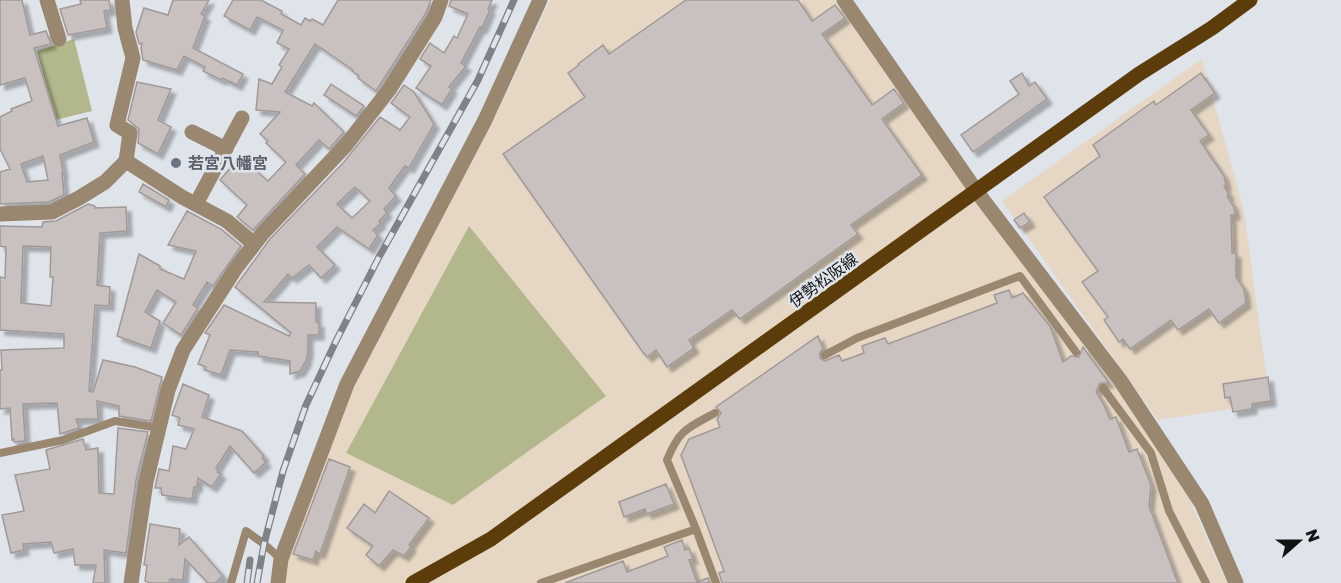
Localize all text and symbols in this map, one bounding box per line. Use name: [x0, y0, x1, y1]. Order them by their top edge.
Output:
place label: 若宮八幡宮: [188, 153, 268, 173]
marker: 若宮八幡宮: [169, 156, 183, 170]
street label: 伊勢松阪線: [785, 248, 861, 312]
north arrow: [1269, 511, 1329, 571]
text: N: [1301, 526, 1325, 545]

